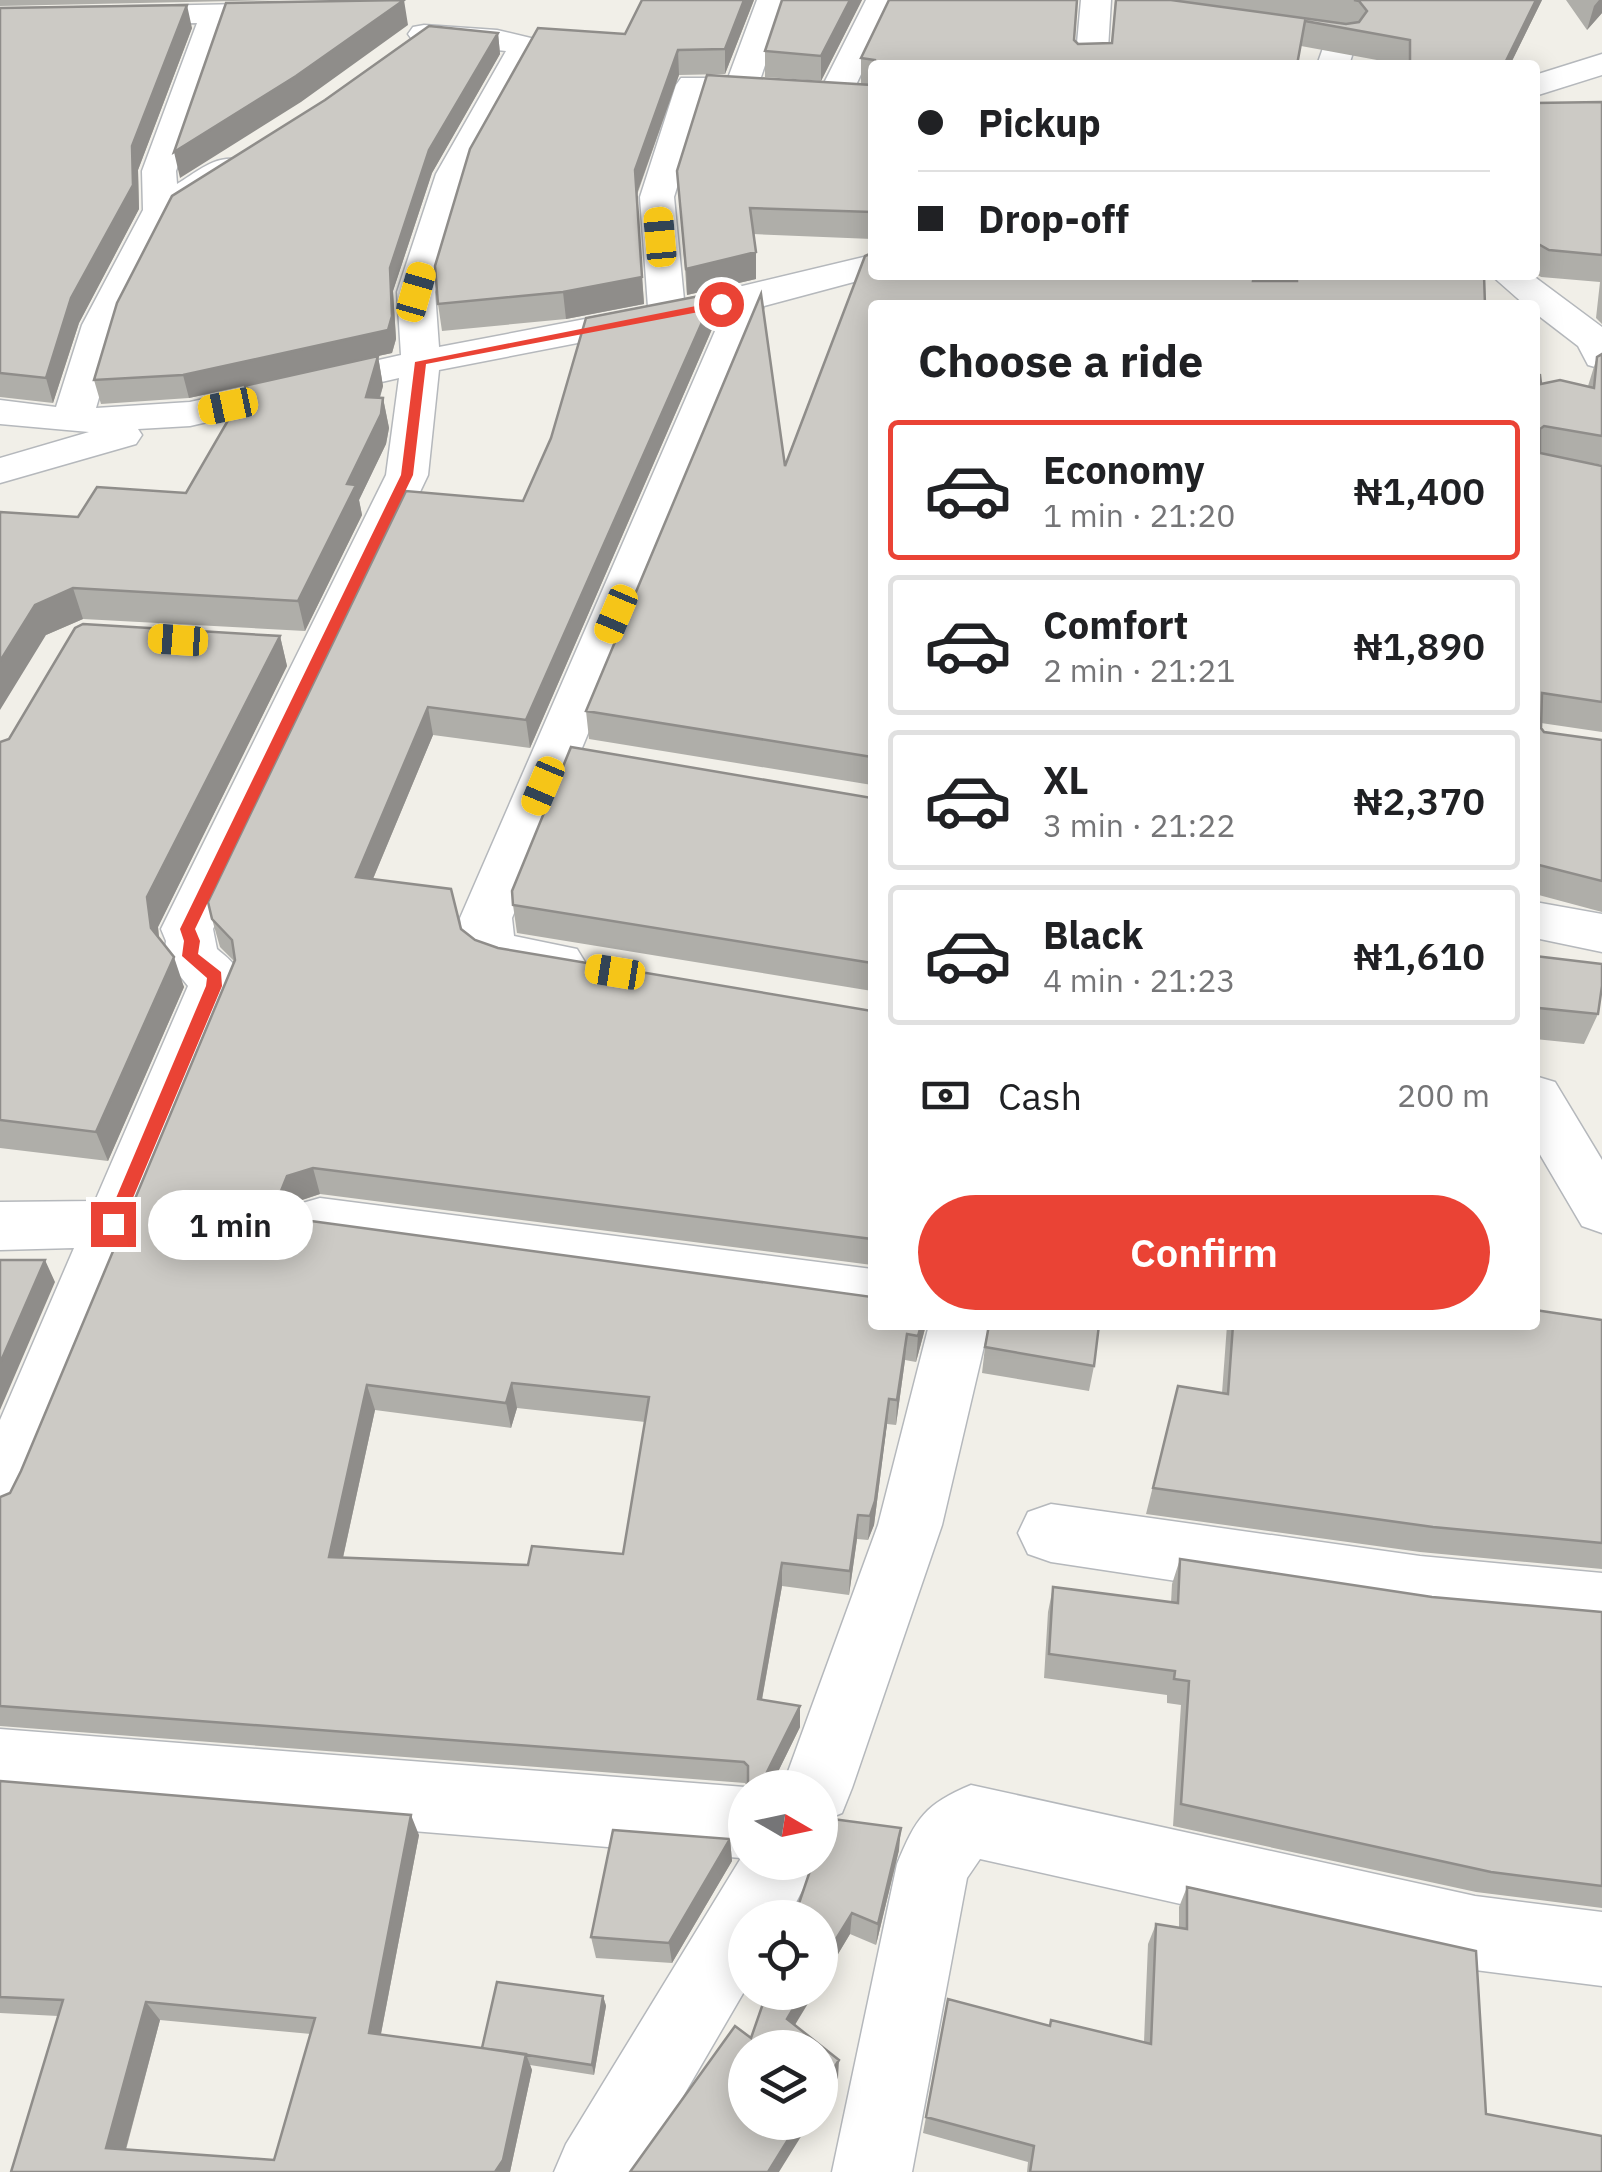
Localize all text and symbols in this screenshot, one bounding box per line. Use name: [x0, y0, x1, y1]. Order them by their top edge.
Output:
text: Pickup: [978, 98, 1101, 147]
text: Drop-off: [978, 194, 1129, 243]
car: [642, 206, 678, 268]
car: [393, 259, 439, 325]
route start: [699, 282, 744, 327]
text: Choose a ride: [918, 331, 1203, 389]
car: [196, 385, 260, 427]
icon: car: [923, 445, 1013, 535]
text: Economy: [1043, 445, 1205, 494]
text: ₦1,400: [1354, 466, 1485, 515]
text: 1 min · 21:20: [1043, 494, 1236, 536]
car: [590, 581, 642, 647]
icon: car: [923, 600, 1013, 690]
text: Comfort: [1043, 600, 1188, 649]
text: ₦1,890: [1354, 621, 1485, 670]
car: [147, 623, 209, 657]
text: 2 min · 21:21: [1043, 649, 1236, 691]
car: [517, 753, 569, 819]
icon: car: [923, 755, 1013, 845]
text: XL: [1043, 755, 1089, 804]
text: ₦2,370: [1354, 776, 1485, 825]
text: 3 min · 21:22: [1043, 804, 1236, 846]
icon: car: [923, 910, 1013, 1000]
text: Black: [1043, 910, 1143, 959]
text: ₦1,610: [1354, 931, 1485, 980]
car: [583, 952, 647, 992]
text: 4 min · 21:23: [1043, 959, 1236, 1001]
icon: cash: [918, 1068, 973, 1123]
text: Cash: [998, 1071, 1082, 1120]
text: 200 m: [1397, 1074, 1490, 1116]
callout: 1 min: [148, 1189, 313, 1259]
button: Confirm: [918, 1195, 1490, 1310]
route end: [91, 1202, 136, 1247]
text: 1 min: [189, 1204, 272, 1246]
north arrow: [728, 1770, 838, 1880]
map controls: [728, 1770, 838, 2140]
button: locate: [728, 1900, 838, 2010]
button: layers: [728, 2030, 838, 2140]

